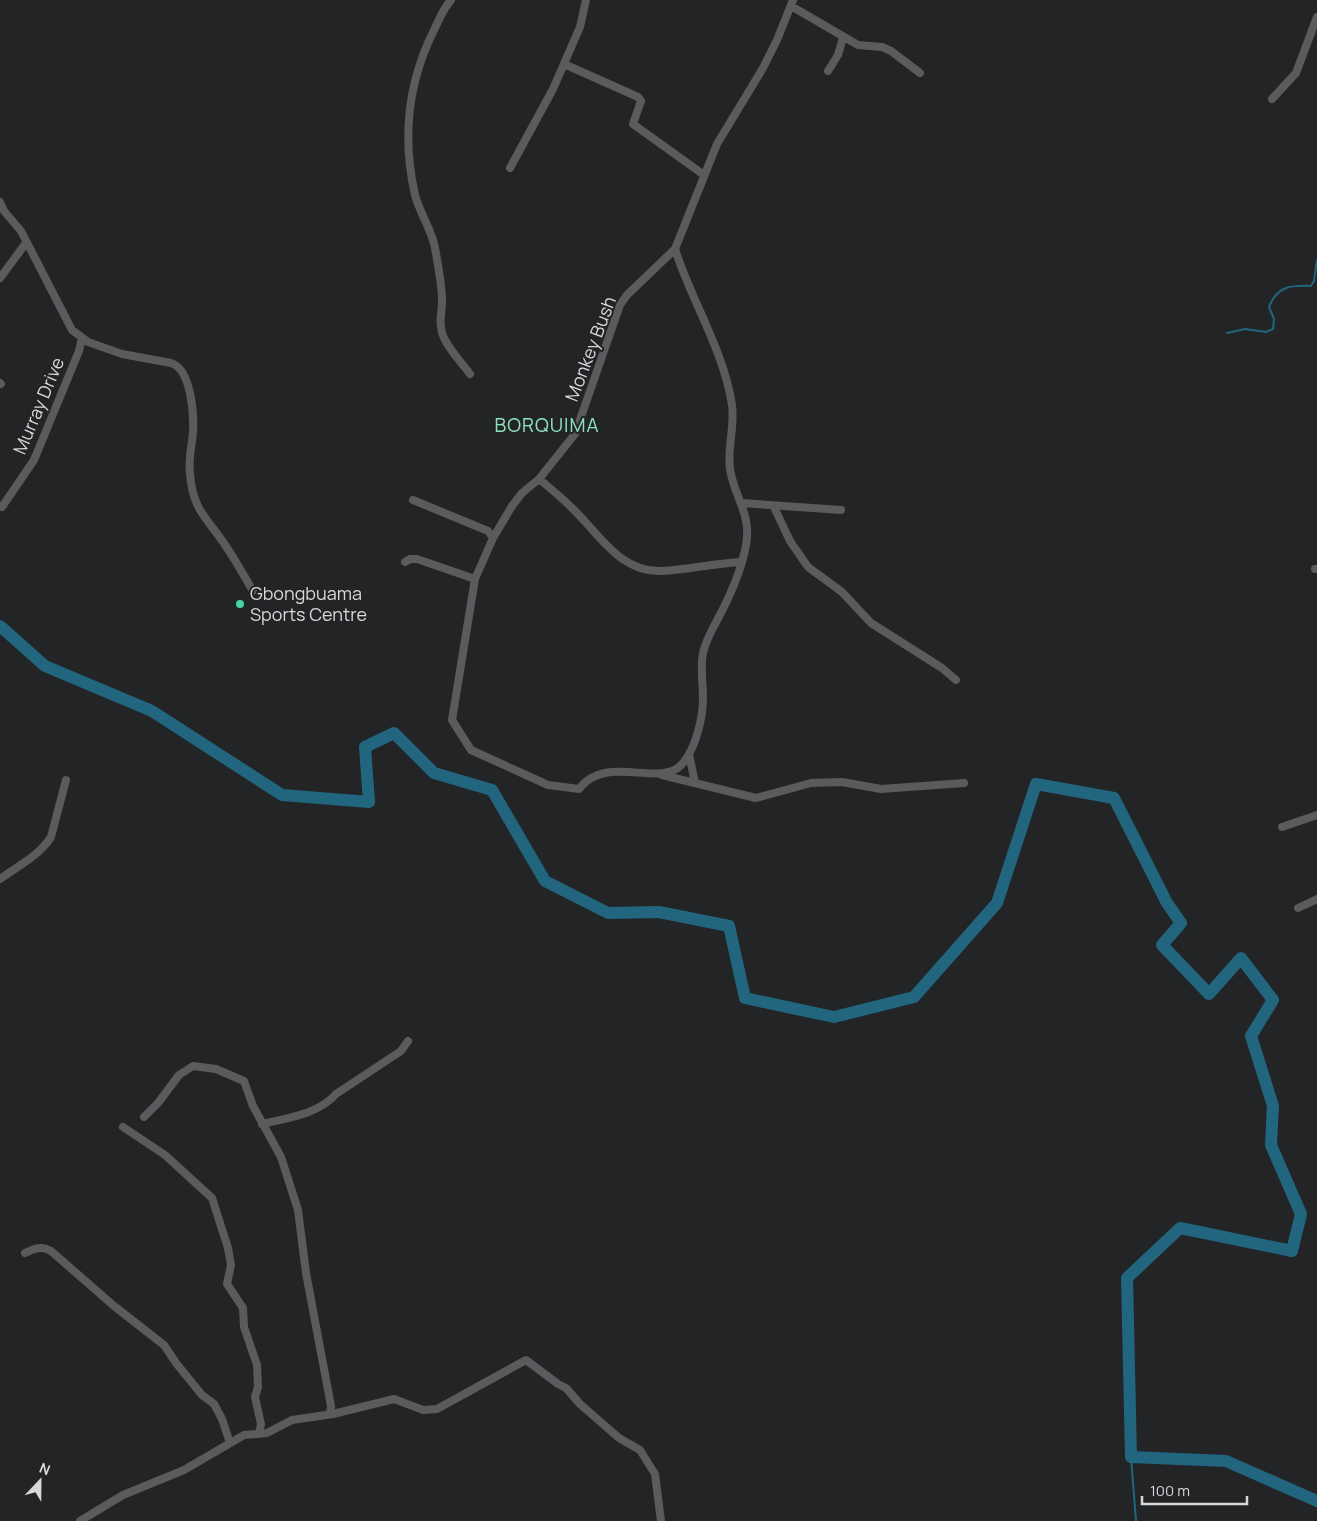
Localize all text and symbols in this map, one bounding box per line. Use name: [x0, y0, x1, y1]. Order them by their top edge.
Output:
street label: Monkey Bush: [559, 293, 621, 405]
street label: Murray Drive: [7, 353, 69, 458]
district label: BORQUIMA: [495, 412, 599, 438]
place label: Gbongbuama Sports Centre: [250, 581, 367, 626]
marker: Gbongbuama Sports Centre: [234, 598, 246, 610]
north arrow: [15, 1456, 65, 1506]
text: N: [37, 1458, 53, 1479]
scale bar: [1142, 1474, 1247, 1506]
text: 100 m: [1150, 1480, 1190, 1501]

